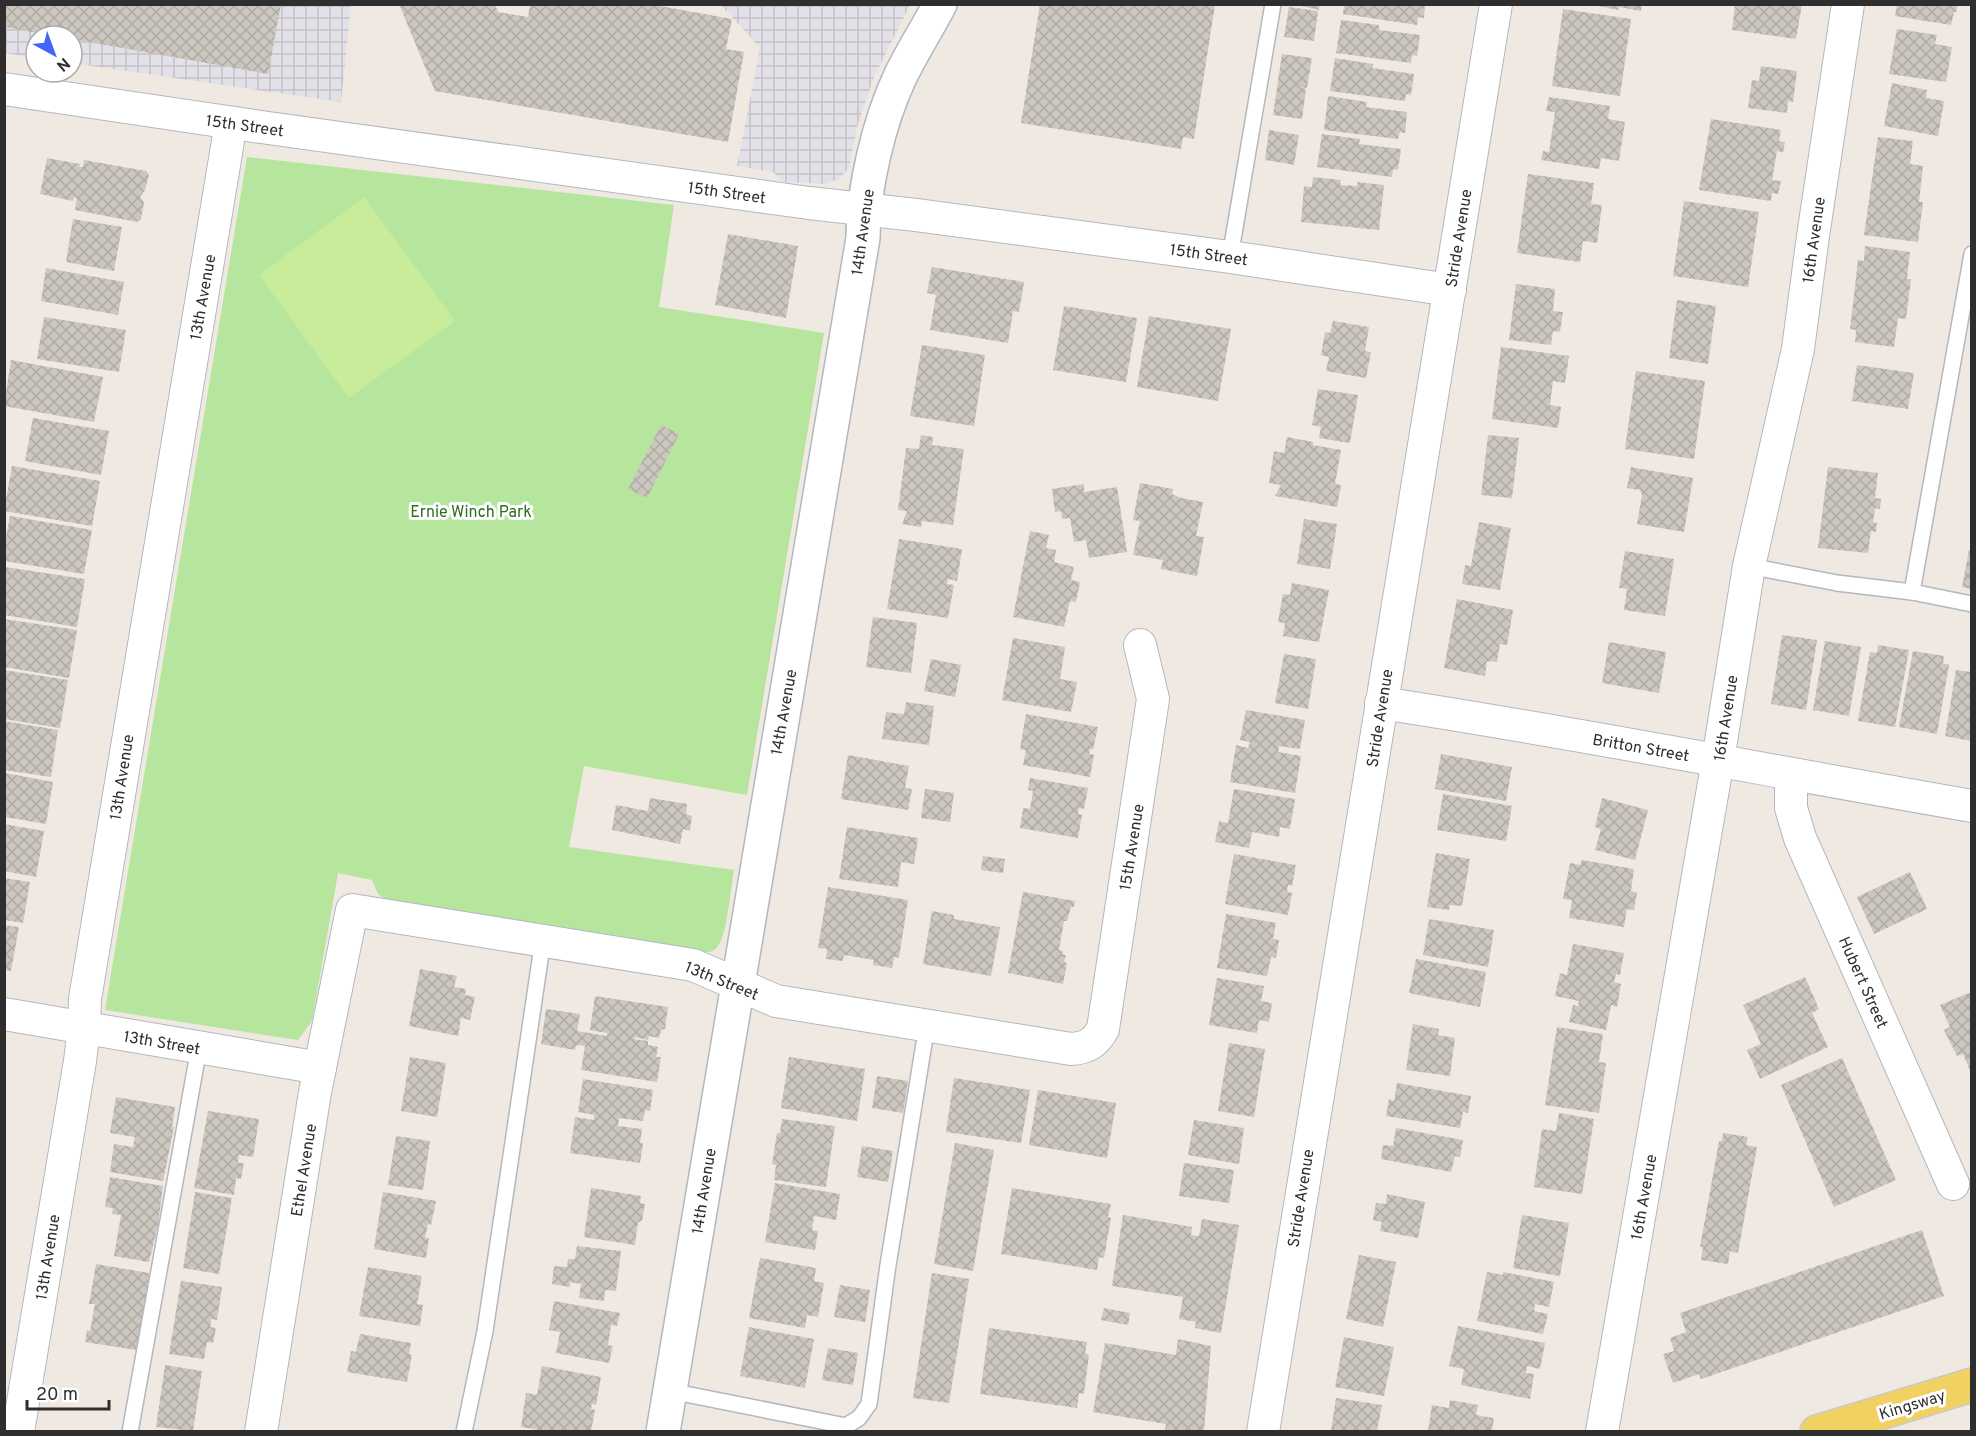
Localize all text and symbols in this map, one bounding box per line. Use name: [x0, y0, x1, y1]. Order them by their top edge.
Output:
north arrow: [24, 24, 84, 84]
text: N: [52, 52, 73, 75]
street label: 15th Street: [204, 112, 285, 142]
street label: 15th Street: [686, 179, 767, 209]
street label: 14th Avenue: [848, 188, 880, 277]
street label: Stride Avenue: [1442, 188, 1478, 289]
street label: 16th Avenue: [1799, 196, 1831, 285]
street label: 15th Street: [1168, 241, 1249, 271]
street label: 13th Avenue: [187, 253, 221, 342]
park label: Ernie Winch Park: [410, 503, 532, 523]
street label: 14th Avenue: [768, 668, 802, 757]
street label: Stride Avenue: [1363, 668, 1399, 769]
street label: 16th Avenue: [1710, 674, 1744, 763]
street label: Britton Street: [1591, 731, 1691, 767]
street label: 13th Avenue: [106, 733, 140, 822]
street label: 15th Avenue: [1116, 803, 1150, 892]
street label: Hubert Street: [1833, 934, 1891, 1032]
street label: 13th Street: [681, 958, 761, 1006]
street label: 13th Street: [122, 1027, 202, 1061]
street label: Ethel Avenue: [288, 1122, 322, 1218]
street label: 14th Avenue: [688, 1147, 722, 1236]
street label: Stride Avenue: [1284, 1148, 1320, 1249]
street label: 16th Avenue: [1628, 1153, 1662, 1242]
street label: 13th Avenue: [32, 1213, 66, 1302]
scale bar: [27, 1373, 110, 1411]
text: 20 m: [36, 1384, 78, 1407]
street label: Kingsway: [1877, 1386, 1948, 1425]

